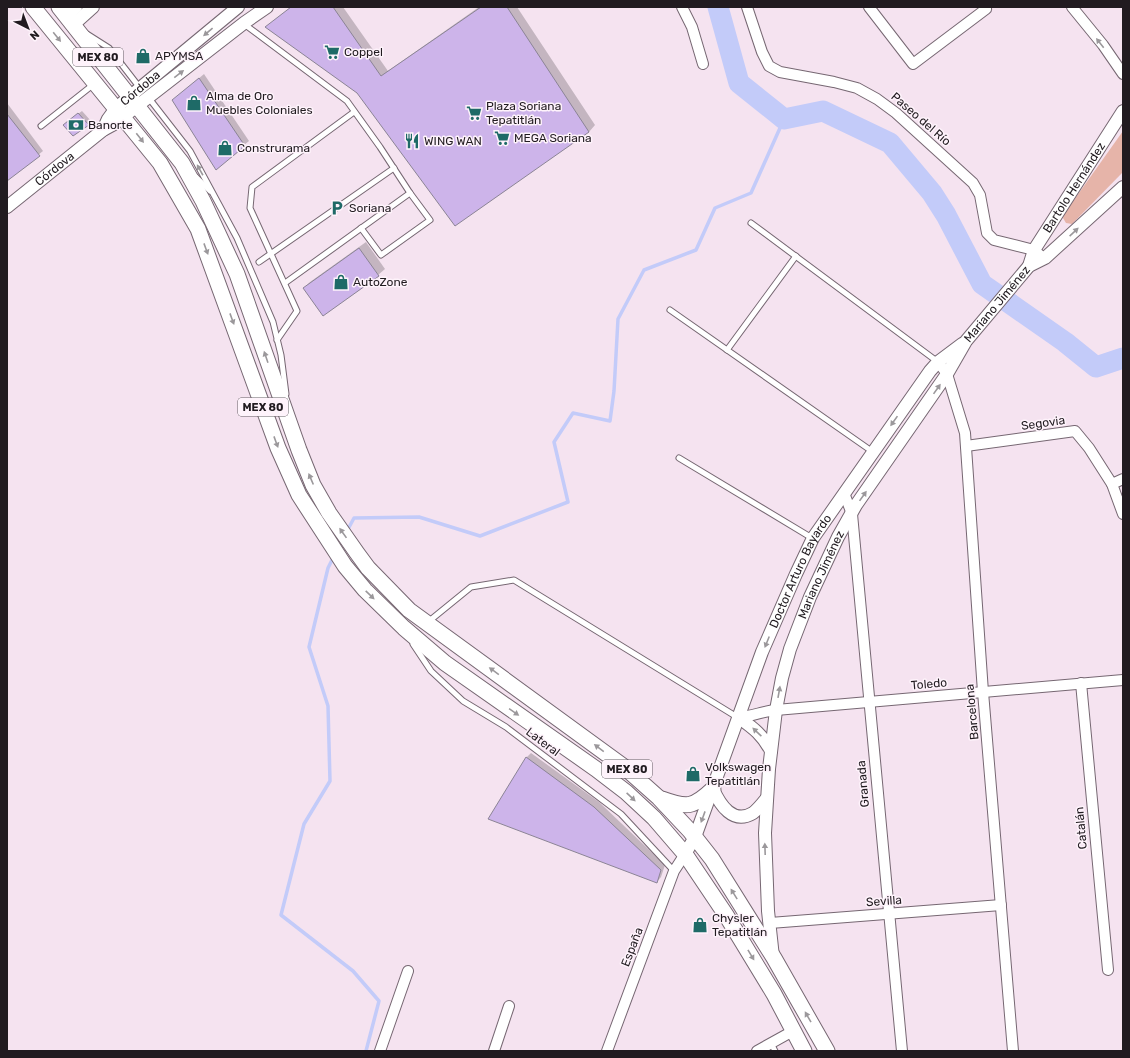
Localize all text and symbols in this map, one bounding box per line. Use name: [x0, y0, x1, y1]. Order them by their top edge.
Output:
north arrow: [8, 8, 48, 48]
one-way arrow: [202, 27, 213, 36]
text: N: [27, 28, 42, 43]
one-way arrow: [53, 32, 62, 43]
one-way arrow: [1096, 37, 1105, 48]
supermarket icon: Coppel: [323, 43, 341, 61]
place label: Coppel: [344, 45, 383, 59]
shop icon: APYMSA: [134, 47, 152, 65]
road number: MEX 80: [73, 48, 123, 66]
place label: APYMSA: [155, 49, 203, 63]
street label: Córdoba: [118, 68, 163, 108]
one-way arrow: [174, 70, 185, 78]
place label: Alma de Oro Muebles Coloniales: [206, 89, 313, 117]
street label: Paseo del Río: [888, 89, 954, 149]
shop icon: Alma de Oro Muebles Coloniales: [185, 94, 203, 112]
place label: Plaza Soriana Tepatitlán: [486, 99, 561, 127]
supermarket icon: Plaza Soriana Tepatitlán: [465, 104, 483, 122]
bank icon: Banorte: [67, 116, 85, 134]
place label: Banorte: [88, 118, 133, 132]
supermarket icon: MEGA Soriana: [493, 129, 511, 147]
place label: MEGA Soriana: [514, 131, 592, 145]
one-way arrow: [135, 132, 144, 143]
restaurant icon: WING WAN: [403, 132, 421, 150]
place label: WING WAN: [424, 134, 482, 148]
shop icon: Construrama: [216, 139, 234, 157]
street label: Bartolo Hernández: [1040, 140, 1108, 235]
place label: Construrama: [237, 141, 310, 155]
street label: Córdova: [32, 149, 77, 189]
one-way arrow: [197, 164, 204, 176]
parking icon: Soriana: [328, 199, 346, 217]
place label: Soriana: [349, 201, 391, 215]
one-way arrow: [1069, 227, 1079, 237]
one-way arrow: [203, 244, 209, 256]
street label: Mariano Jiménez: [961, 263, 1033, 345]
shop icon: AutoZone: [332, 273, 350, 291]
place label: AutoZone: [353, 275, 408, 289]
one-way arrow: [229, 314, 235, 326]
one-way arrow: [263, 351, 269, 363]
one-way arrow: [933, 384, 941, 395]
road number: MEX 80: [238, 398, 288, 416]
street label: Segovia: [1020, 413, 1066, 433]
one-way arrow: [890, 416, 898, 427]
one-way arrow: [273, 436, 279, 448]
one-way arrow: [308, 473, 314, 485]
one-way arrow: [859, 491, 867, 502]
street label: Doctor Arturo Bayardo: [766, 512, 834, 630]
one-way arrow: [339, 528, 347, 539]
street label: Mariano Jiménez: [795, 528, 847, 621]
one-way arrow: [365, 591, 375, 600]
one-way arrow: [763, 636, 769, 648]
one-way arrow: [489, 668, 499, 676]
street label: Toledo: [910, 675, 948, 693]
street label: Barcelona: [963, 683, 981, 741]
one-way arrow: [776, 686, 782, 698]
one-way arrow: [509, 708, 519, 716]
street label: Lateral: [523, 725, 563, 759]
one-way arrow: [752, 727, 762, 737]
one-way arrow: [594, 744, 604, 752]
road number: MEX 80: [602, 760, 652, 778]
place label: Volkswagen Tepatitlán: [705, 760, 771, 788]
street label: Granada: [854, 760, 872, 808]
shop icon: Volkswagen Tepatitlán: [684, 765, 702, 783]
one-way arrow: [626, 792, 636, 801]
street label: Catalán: [1072, 806, 1090, 850]
one-way arrow: [699, 811, 705, 823]
one-way arrow: [762, 843, 769, 855]
one-way arrow: [730, 888, 737, 900]
street label: Sevilla: [866, 893, 902, 909]
place label: Chysler Tepatitlán: [712, 911, 767, 939]
shop icon: Chysler Tepatitlán: [691, 916, 709, 934]
street label: España: [618, 925, 646, 969]
one-way arrow: [747, 949, 754, 961]
one-way arrow: [804, 1011, 811, 1023]

